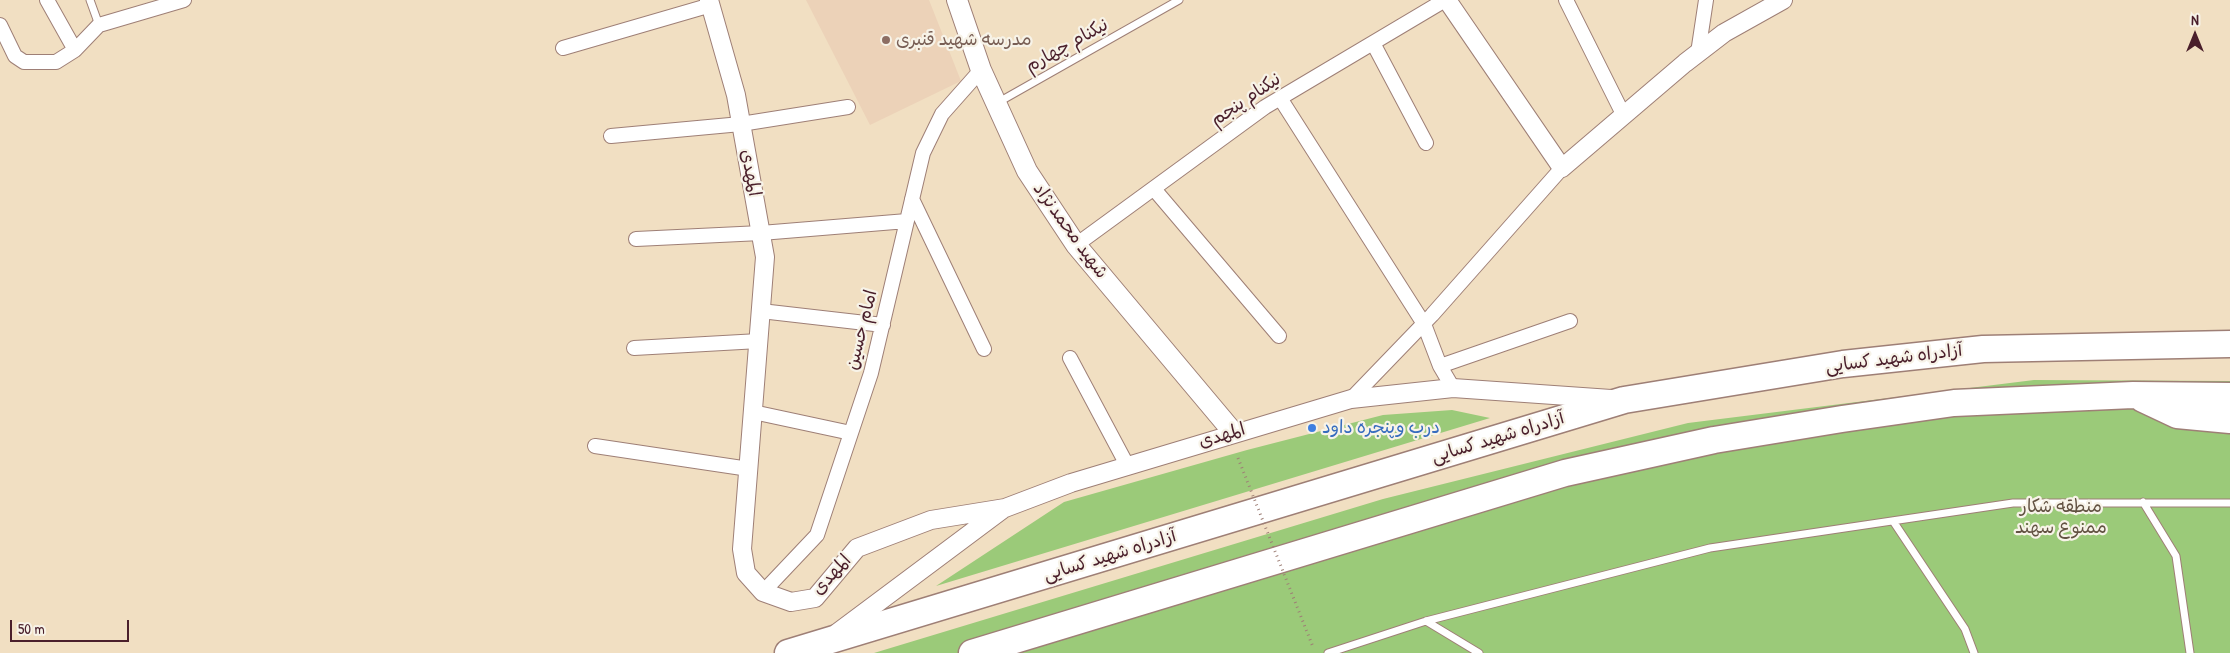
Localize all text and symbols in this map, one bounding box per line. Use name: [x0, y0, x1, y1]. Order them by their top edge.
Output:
north arrow: [2170, 10, 2220, 60]
text: N: [2191, 10, 2199, 29]
street label: نیکنام چهارم: [1022, 14, 1112, 78]
place label: مدرسه شهید قنبری: [896, 29, 1032, 51]
marker: مدرسه شهید قنبری: [880, 34, 892, 46]
street label: نیکنام پنجم: [1207, 69, 1285, 131]
street label: المهدی: [735, 148, 765, 198]
street label: شهید محمدنژاد: [1028, 179, 1112, 283]
street label: امام حسین: [842, 288, 882, 372]
street label: آزادراه شهید کسایی: [1824, 340, 1964, 378]
street label: آزادراه شهید کسایی: [1429, 408, 1567, 468]
place label: درب وپنجره داود: [1322, 417, 1440, 439]
street label: المهدی: [1196, 419, 1248, 453]
marker: درب وپنجره داود: [1306, 422, 1318, 434]
park label: منطقه شکار ممنوع سهند: [2015, 496, 2107, 538]
street label: آزادراه شهید کسایی: [1041, 526, 1179, 586]
street label: المهدی: [808, 550, 856, 600]
scale bar: [12, 610, 131, 642]
text: 50 m: [18, 618, 45, 639]

